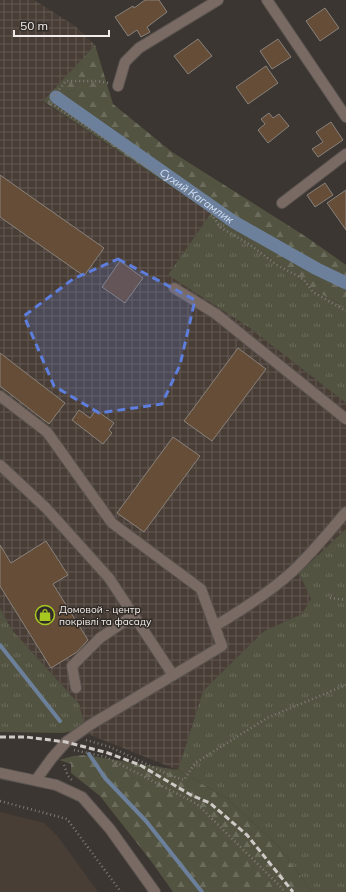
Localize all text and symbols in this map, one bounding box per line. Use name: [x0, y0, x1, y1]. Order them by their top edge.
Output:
scale bar: [14, 12, 109, 38]
text: 50 m: [20, 18, 48, 33]
water label: Сухий Кагамлик: [157, 165, 237, 227]
place label: Домовой - центр покрівлі та фасаду: [59, 603, 152, 628]
shop icon: Домовой - центр покрівлі та фасаду: [34, 604, 56, 626]

